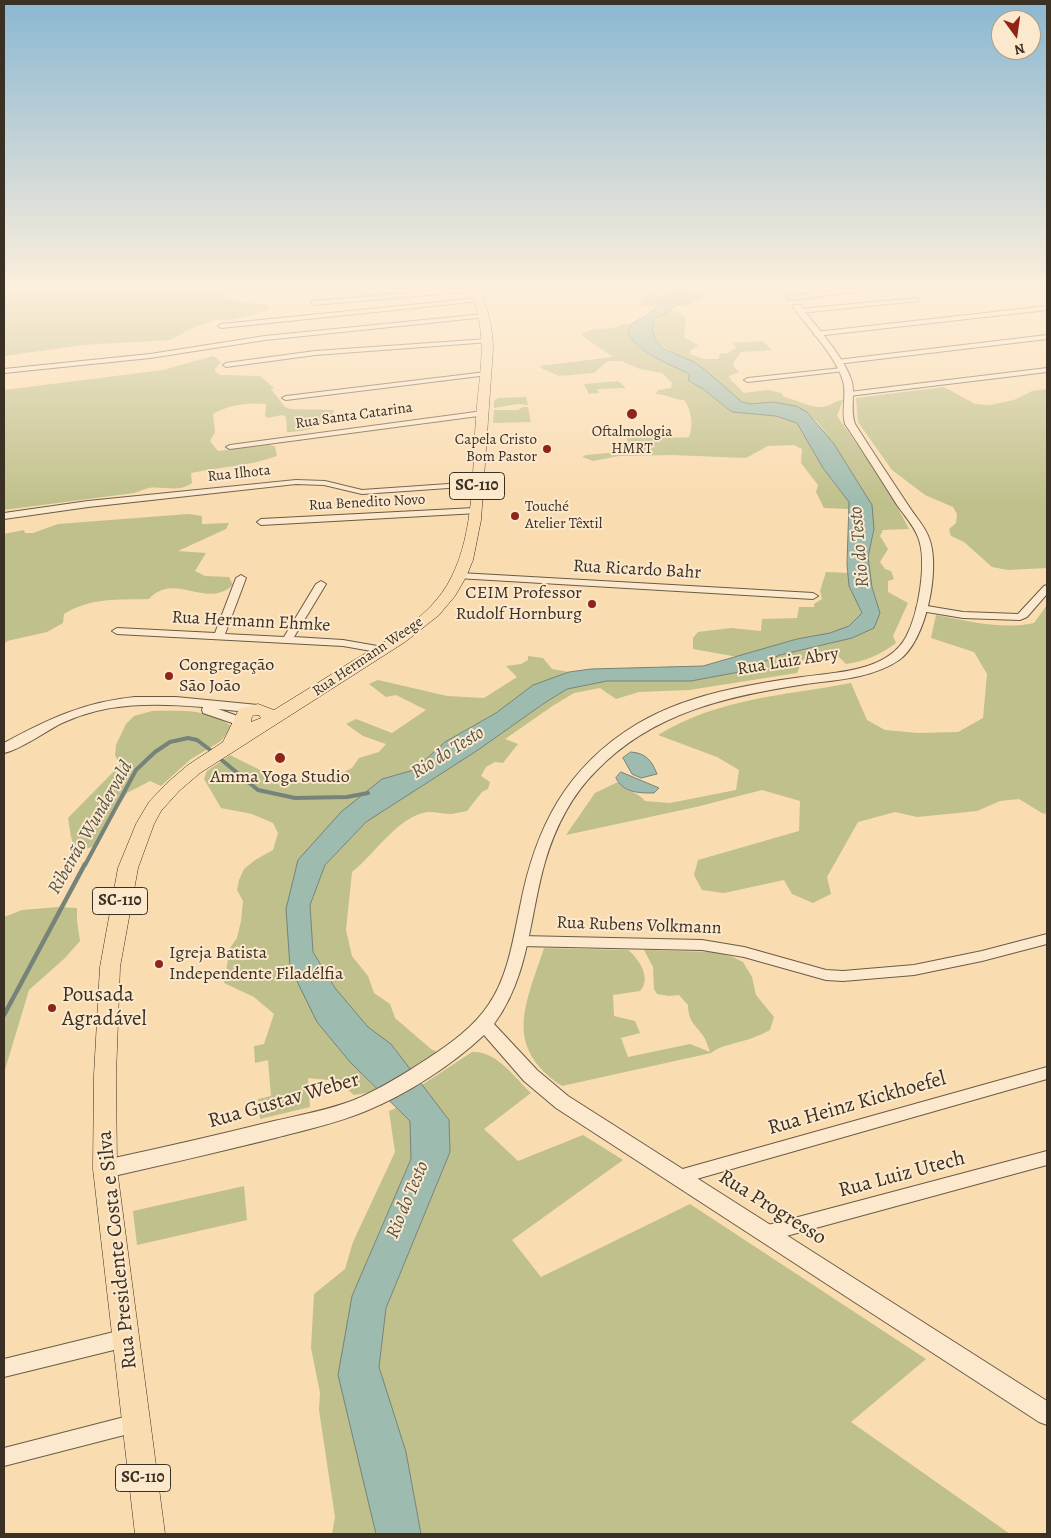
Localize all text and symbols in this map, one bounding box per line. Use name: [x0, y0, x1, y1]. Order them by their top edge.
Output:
north arrow: [991, 10, 1041, 60]
text: N: [1012, 39, 1027, 60]
street label: Rua Santa Catarina: [294, 399, 414, 433]
marker: Oftalmologia HMRT: [625, 407, 639, 421]
place label: Oftalmologia HMRT: [592, 423, 672, 458]
place label: Capela Cristo Bom Pastor: [455, 431, 537, 466]
marker: Capela Cristo Bom Pastor: [541, 443, 553, 455]
street label: Rua Ilhota: [207, 462, 271, 486]
road number: SC-110: [450, 472, 504, 500]
street label: Rua Benedito Novo: [308, 491, 426, 515]
place label: Touché Atelier Têxtil: [525, 498, 602, 533]
water label: Rio do Testo: [845, 505, 875, 589]
marker: Touché Atelier Têxtil: [509, 510, 521, 522]
street label: Rua Ricardo Bahr: [572, 556, 702, 584]
place label: CEIM Professor Rudolf Hornburg: [456, 583, 582, 626]
marker: CEIM Professor Rudolf Hornburg: [586, 598, 598, 610]
street label: Rua Hermann Ehmke: [171, 607, 331, 637]
street label: Rua Hermann Weege: [309, 613, 427, 701]
street label: Rua Luiz Abry: [736, 643, 840, 681]
place label: Congregação São João: [179, 655, 274, 698]
marker: Congregação São João: [163, 670, 175, 682]
water label: Rio do Testo: [407, 722, 489, 784]
marker: Amma Yoga Studio: [273, 751, 287, 765]
water label: Ribeirão Wundervald: [44, 757, 138, 899]
place label: Amma Yoga Studio: [210, 767, 350, 789]
road number: SC-110: [92, 888, 148, 914]
street label: Rua Rubens Volkmann: [556, 912, 722, 940]
place label: Igreja Batista Independente Filadélfia: [169, 943, 343, 986]
marker: Igreja Batista Independente Filadélfia: [153, 958, 165, 970]
place label: Pousada Agradável: [62, 983, 147, 1033]
marker: Pousada Agradável: [46, 1002, 58, 1014]
street label: Rua Gustav Weber: [205, 1067, 363, 1135]
street label: Rua Heinz Kickhoefel: [765, 1067, 949, 1141]
street label: Rua Presidente Costa e Silva: [93, 1129, 143, 1371]
street label: Rua Luiz Utech: [836, 1146, 968, 1204]
water label: Rio do Testo: [382, 1158, 434, 1242]
street label: Rua Progresso: [713, 1165, 831, 1251]
road number: SC-110: [116, 1465, 170, 1492]

